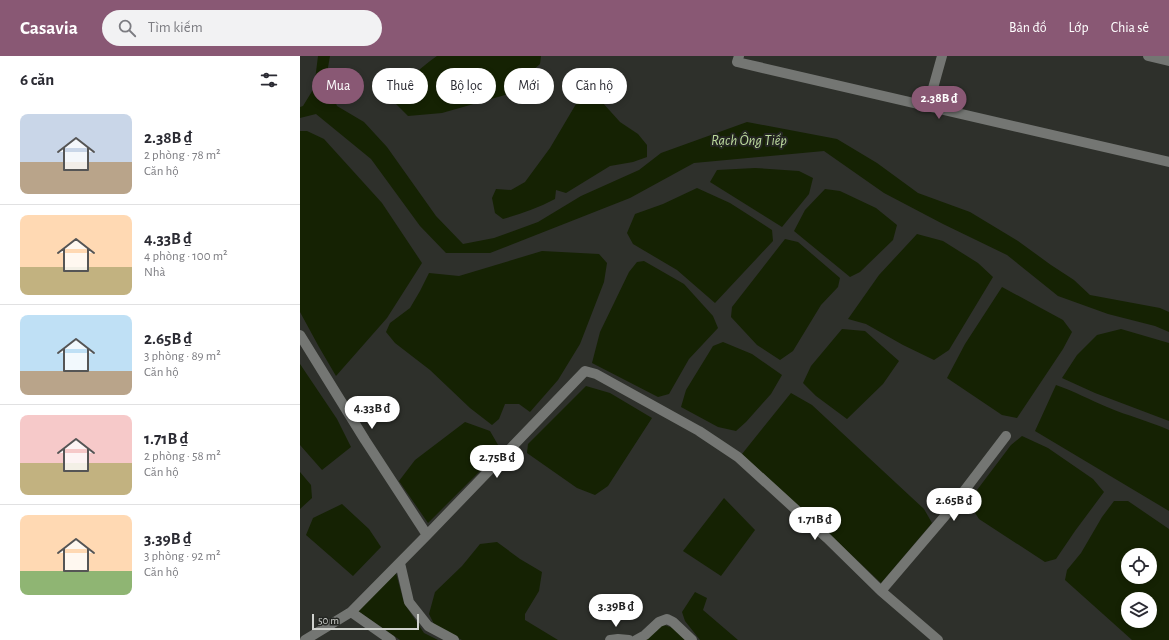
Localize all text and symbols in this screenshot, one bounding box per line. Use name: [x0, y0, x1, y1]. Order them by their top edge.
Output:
search box: [102, 10, 382, 46]
icon: search: [116, 17, 138, 39]
text: Casavia: [20, 19, 78, 38]
text: Tìm kiếm: [148, 20, 203, 35]
text: Bản đồ: [1009, 21, 1047, 35]
text: Lớp: [1069, 21, 1089, 35]
text: Chia sẻ: [1111, 21, 1149, 35]
chip: Mua: [312, 68, 364, 104]
chip: Thuê: [372, 68, 428, 104]
chip: Bộ lọc: [436, 68, 496, 104]
chip: Mới: [504, 68, 554, 104]
chip: Căn hộ: [562, 68, 627, 104]
icon: filters: [258, 69, 280, 91]
text: 6 căn: [20, 71, 54, 88]
pin: 2.38B ₫: [902, 86, 976, 120]
text: 2.38B ₫: [921, 92, 957, 105]
text: 2.38B ₫: [144, 129, 192, 146]
icon: home: [52, 130, 100, 178]
water label: Rạch Ông Tiếp: [711, 132, 787, 148]
text: 2 phòng · 78 m²: [144, 149, 221, 162]
text: Căn hộ: [144, 165, 179, 178]
text: 4.33B ₫: [144, 230, 192, 247]
icon: home: [52, 231, 100, 279]
text: 4 phòng · 100 m²: [144, 250, 228, 263]
text: Nhà: [144, 266, 166, 279]
text: 2.65B ₫: [144, 330, 192, 347]
icon: home: [52, 331, 100, 379]
text: 3 phòng · 89 m²: [144, 350, 221, 363]
text: Căn hộ: [144, 366, 179, 379]
pin: 4.33B ₫: [335, 396, 409, 430]
text: 4.33B ₫: [354, 402, 390, 415]
text: 1.71B ₫: [144, 430, 188, 447]
icon: home: [52, 431, 100, 479]
pin: 2.75B ₫: [460, 445, 534, 479]
text: 2 phòng · 58 m²: [144, 450, 221, 463]
text: 2.75B ₫: [479, 451, 515, 464]
text: Căn hộ: [144, 466, 179, 479]
pin: 2.65B ₫: [917, 488, 991, 522]
text: 2.65B ₫: [936, 494, 972, 507]
pin: 1.71B ₫: [778, 507, 852, 541]
text: 1.71B ₫: [798, 513, 832, 526]
text: 3.39B ₫: [144, 530, 191, 547]
icon: home: [52, 531, 100, 579]
map controls: [1121, 548, 1157, 628]
button: locate: [1121, 548, 1157, 584]
text: 3 phòng · 92 m²: [144, 550, 221, 563]
text: Căn hộ: [144, 566, 179, 579]
button: layers: [1121, 592, 1157, 628]
pin: 3.39B ₫: [579, 594, 653, 628]
text: 3.39B ₫: [598, 600, 634, 613]
scale bar: [312, 612, 419, 631]
text: 50 m: [318, 615, 339, 626]

